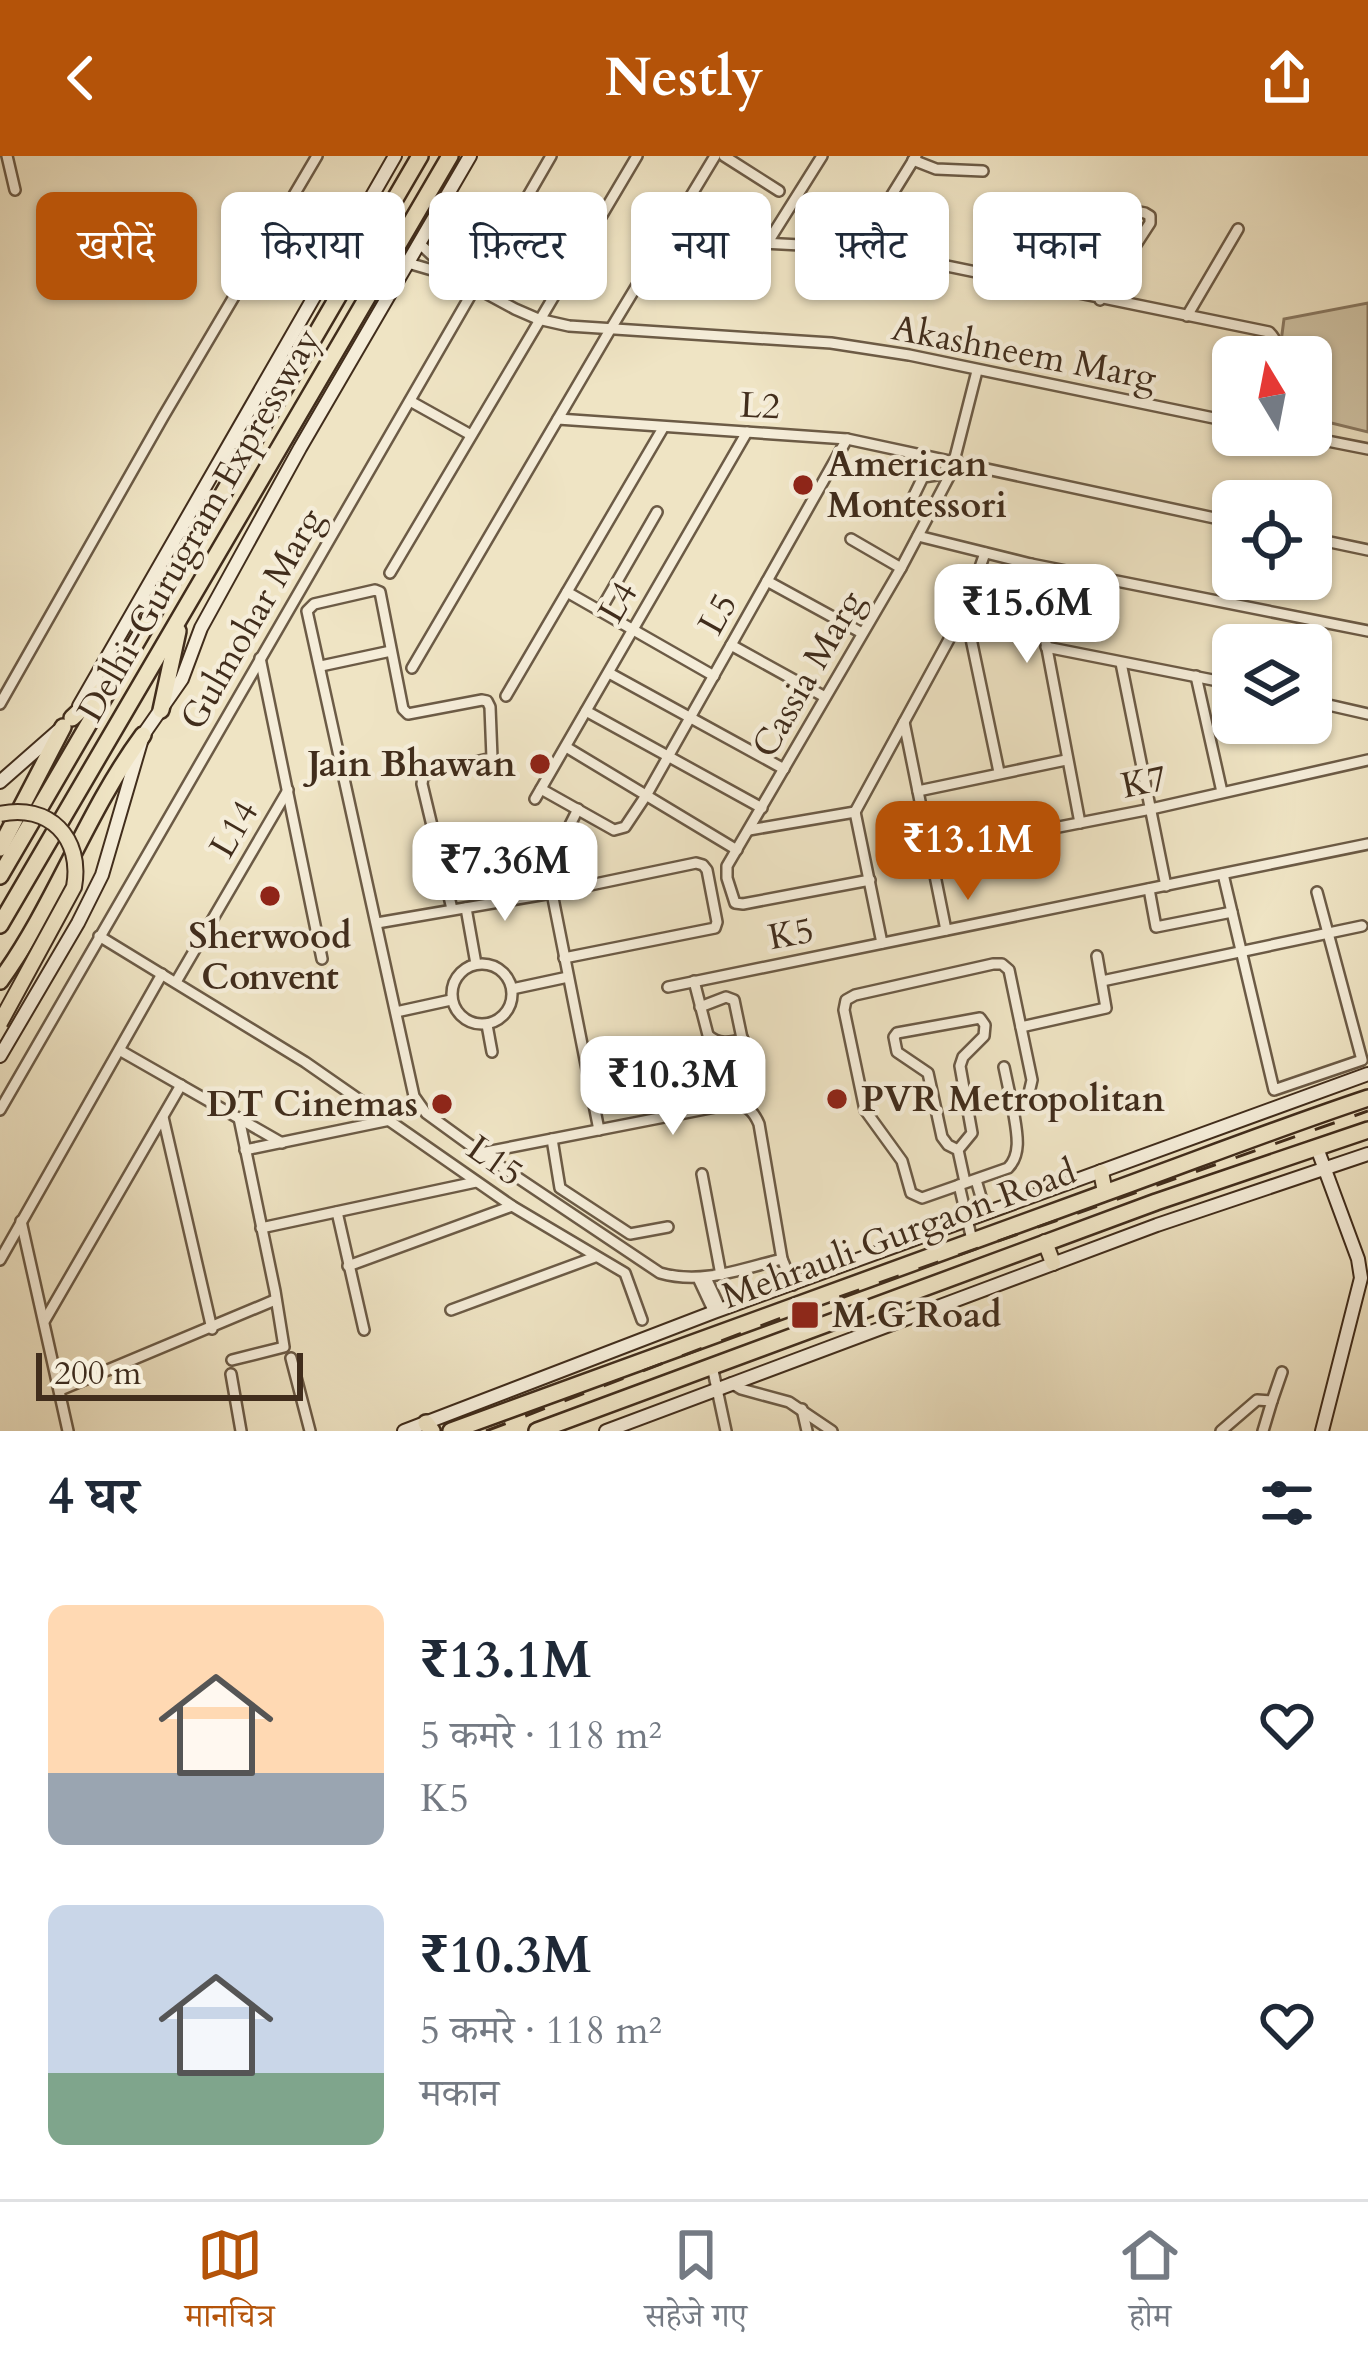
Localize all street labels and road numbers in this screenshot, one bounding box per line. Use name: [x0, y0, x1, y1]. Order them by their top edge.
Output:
street label: Akashneem Marg: [888, 303, 1161, 403]
street label: Delhi-Gurugram Expressway: [66, 319, 332, 731]
street label: L2: [739, 380, 781, 432]
street label: Gulmohar Marg: [169, 499, 336, 739]
street label: L4: [587, 572, 649, 632]
street label: Cassia Marg: [740, 581, 876, 766]
street label: L5: [687, 585, 749, 643]
street label: K7: [1117, 753, 1171, 811]
street label: L14: [198, 791, 270, 867]
street label: K5: [764, 906, 818, 962]
street label: L15: [457, 1124, 533, 1198]
street label: Mehrauli Gurgaon Road: [715, 1147, 1083, 1321]

